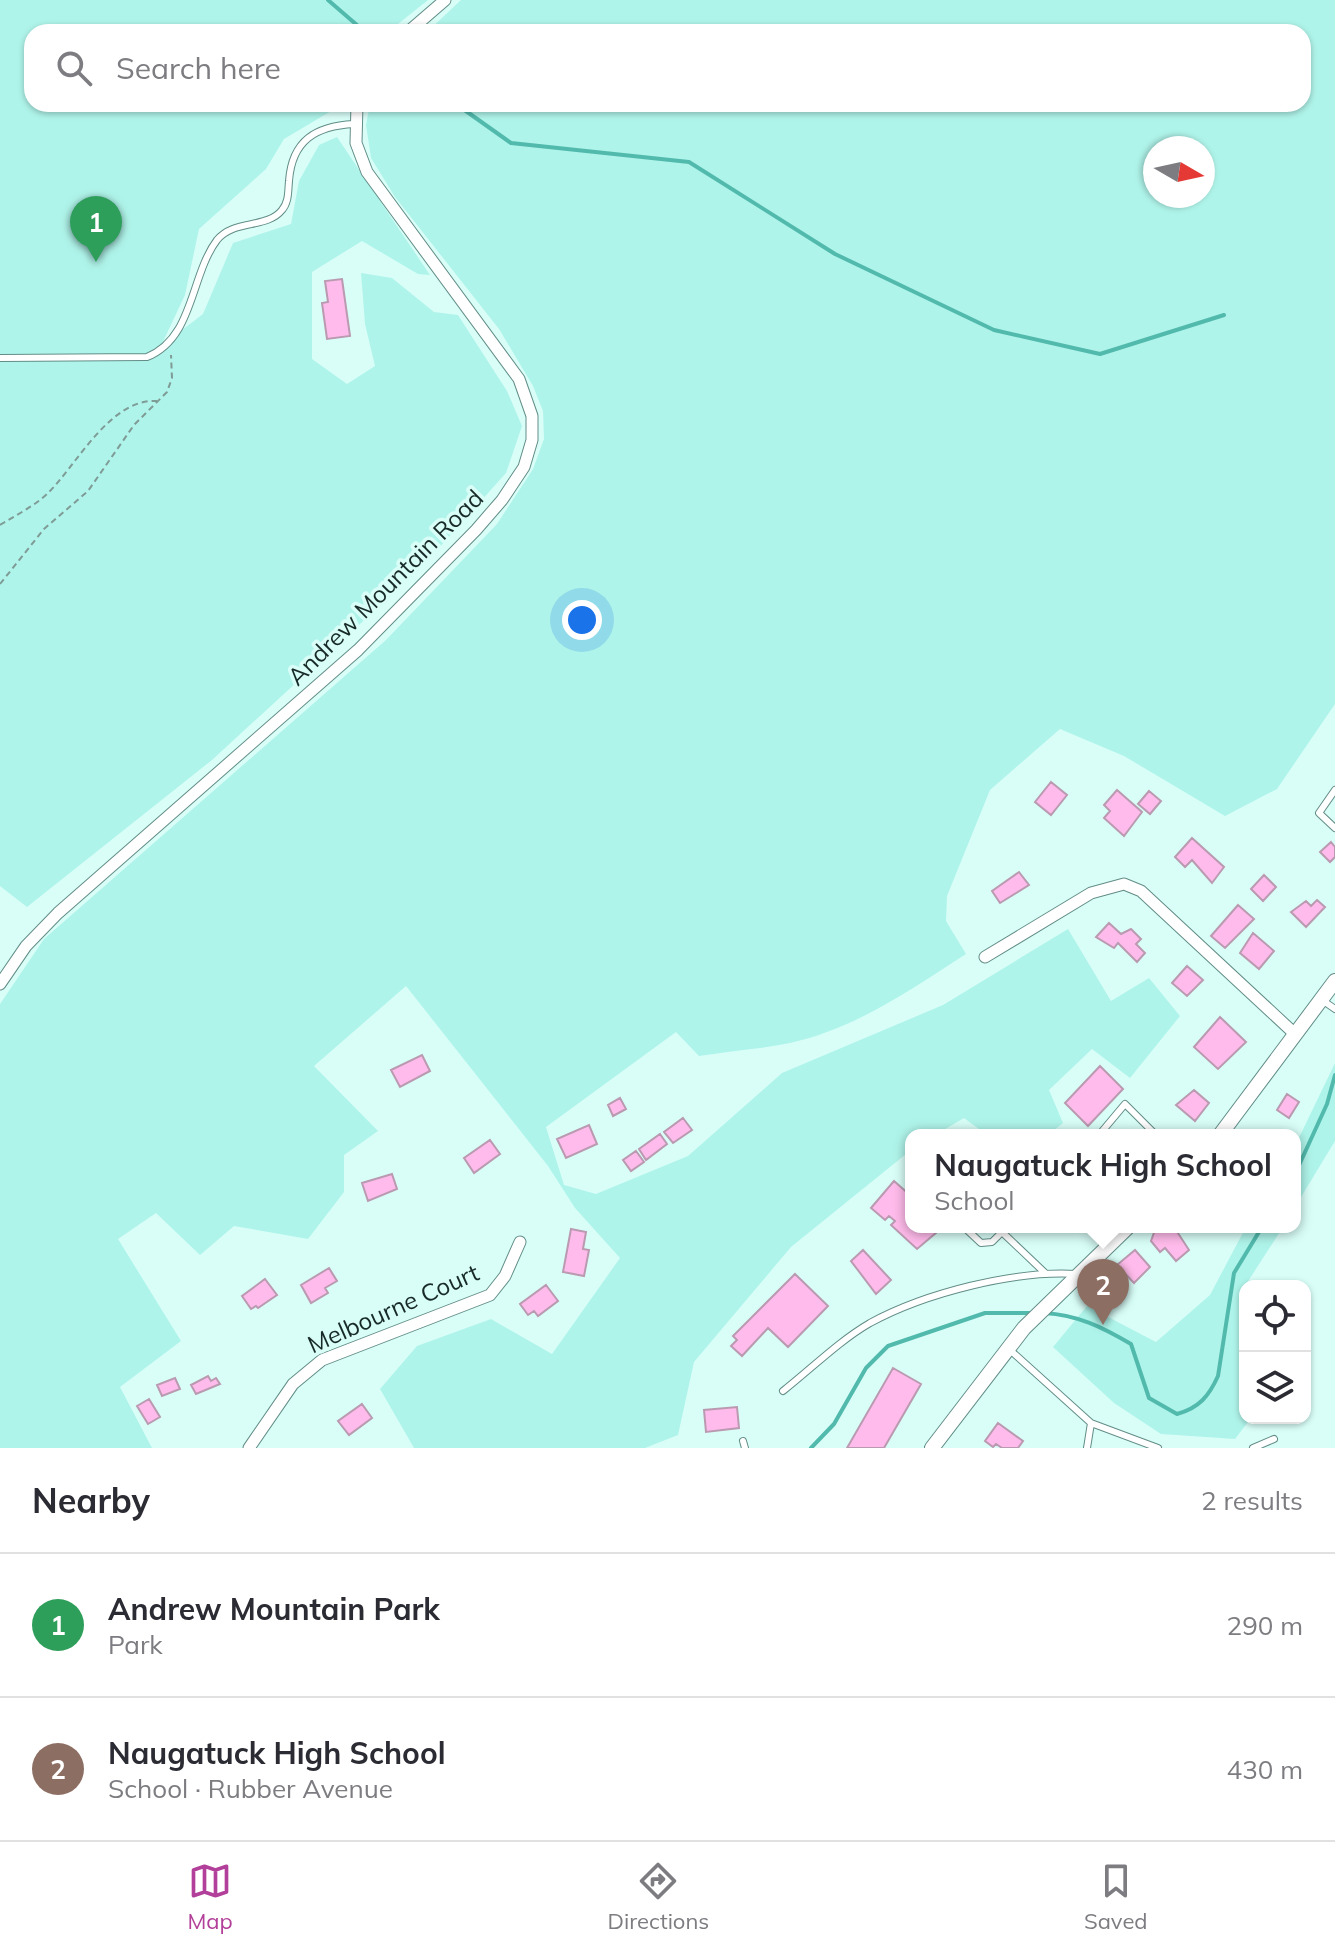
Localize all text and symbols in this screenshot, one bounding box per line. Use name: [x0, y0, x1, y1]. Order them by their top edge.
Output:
search box: [24, 24, 1311, 112]
icon: search: [52, 46, 96, 90]
text: Search here: [116, 49, 281, 87]
north arrow: [1143, 136, 1215, 208]
pin: 1: [70, 196, 122, 262]
street label: Andrew Mountain Road: [281, 483, 489, 691]
your location: [562, 600, 602, 640]
popup: [905, 1129, 1301, 1233]
text: Naugatuck High School: [934, 1146, 1272, 1184]
text: School: [934, 1184, 1014, 1217]
street label: Melbourne Court: [303, 1257, 483, 1359]
pin: 2: [1077, 1259, 1129, 1325]
map controls: [1239, 1280, 1311, 1424]
button: locate: [1239, 1280, 1311, 1352]
button: layers: [1239, 1352, 1311, 1424]
text: Nearby: [32, 1479, 150, 1522]
text: 2 results: [1201, 1484, 1303, 1517]
text: Andrew Mountain Park: [108, 1590, 440, 1628]
text: 1: [50, 1609, 66, 1642]
text: 290 m: [1227, 1609, 1303, 1642]
text: Park: [108, 1628, 163, 1661]
text: Naugatuck High School: [108, 1734, 445, 1772]
text: 2: [50, 1753, 66, 1786]
text: 430 m: [1227, 1753, 1303, 1786]
text: School · Rubber Avenue: [108, 1772, 393, 1805]
tab: Map: [187, 1859, 233, 1935]
tab: Directions: [608, 1859, 709, 1935]
tab: Saved: [1084, 1859, 1148, 1935]

